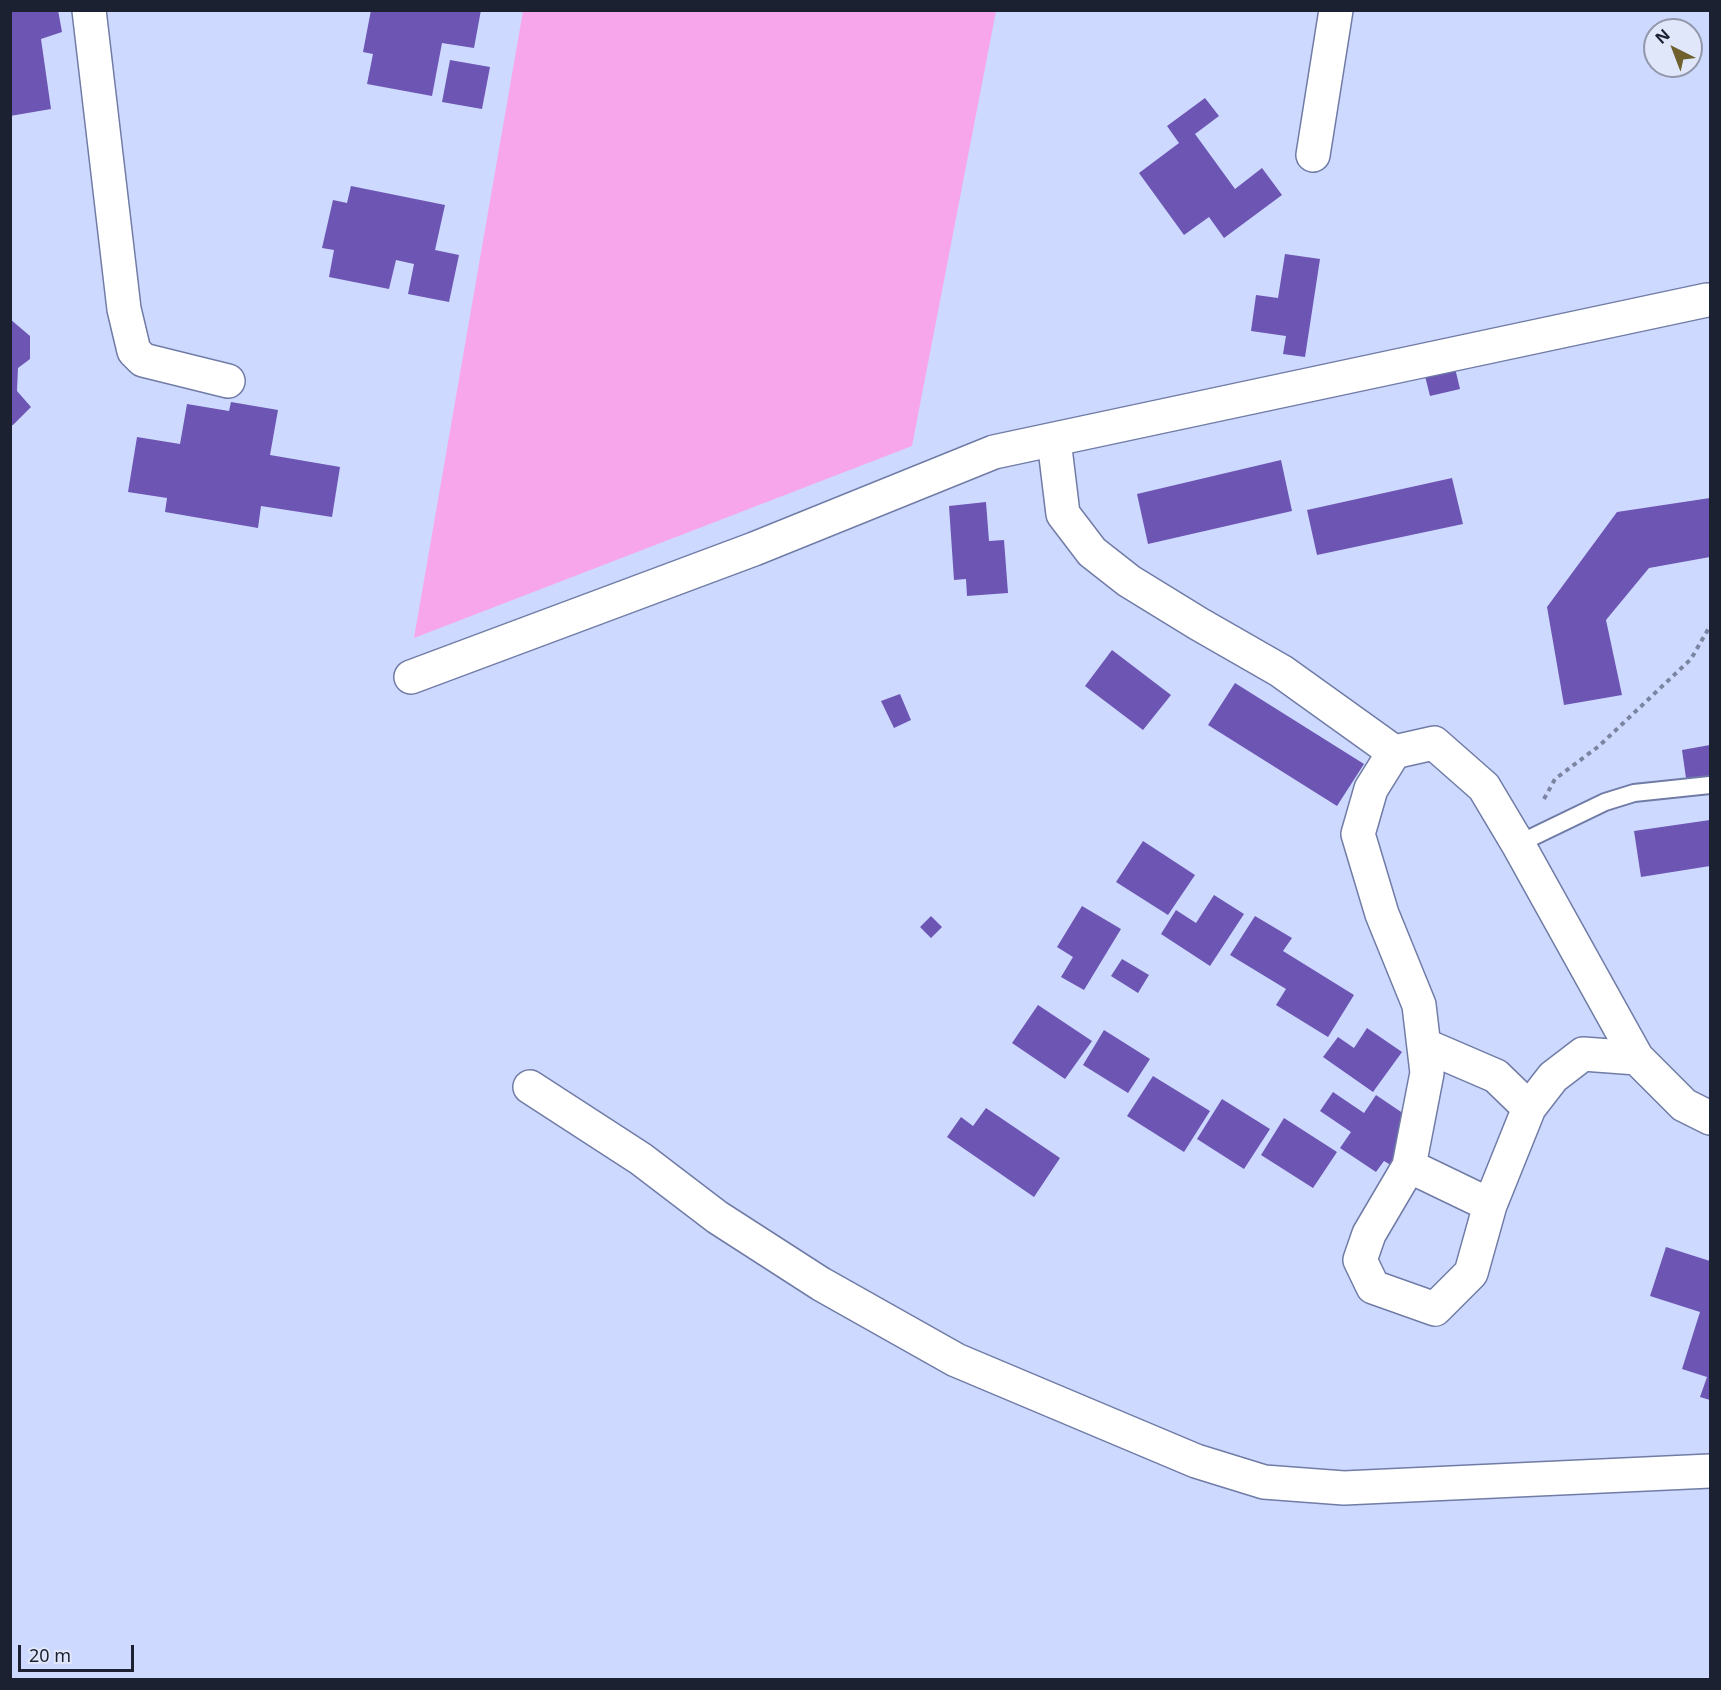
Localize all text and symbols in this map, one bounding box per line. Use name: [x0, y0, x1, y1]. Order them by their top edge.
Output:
north arrow: [1643, 18, 1703, 78]
text: N: [1650, 24, 1674, 49]
scale bar: [21, 1633, 136, 1671]
text: 20 m: [29, 1643, 71, 1667]

